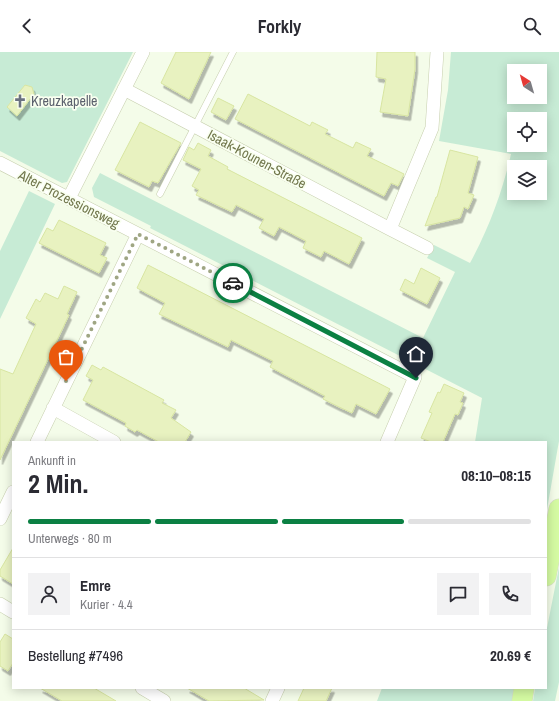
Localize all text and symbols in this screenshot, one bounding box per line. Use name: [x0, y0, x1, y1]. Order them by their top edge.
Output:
text: Forkly: [258, 14, 301, 39]
icon: back: [16, 15, 38, 37]
icon: search: [521, 15, 543, 37]
north arrow: [507, 64, 547, 104]
map controls: [507, 64, 547, 200]
place label: Kreuzkapelle: [31, 92, 97, 110]
church icon: Kreuzkapelle: [12, 93, 28, 109]
button: locate: [507, 112, 547, 152]
street label: Isaak-Kounen-Straße: [205, 125, 309, 193]
button: layers: [507, 160, 547, 200]
street label: Alter Prozessionsweg: [15, 165, 123, 232]
courier: [213, 263, 253, 303]
icon: car: [222, 272, 244, 294]
pin: [399, 337, 433, 378]
pin: [49, 340, 83, 381]
icon: home: [405, 343, 427, 365]
icon: bag: [55, 346, 77, 368]
text: Ankunft in: [28, 452, 76, 469]
text: 08:10–08:15: [461, 465, 531, 486]
text: 2 Min.: [28, 466, 88, 501]
text: Unterwegs · 80 m: [28, 530, 112, 547]
button: person: [28, 573, 70, 615]
button: chat: [437, 573, 479, 615]
button: phone: [489, 573, 531, 615]
text: Emre: [80, 575, 111, 596]
text: Kurier · 4.4: [80, 596, 133, 613]
text: Bestellung #7496: [28, 645, 123, 666]
text: 20.69 €: [490, 645, 531, 666]

